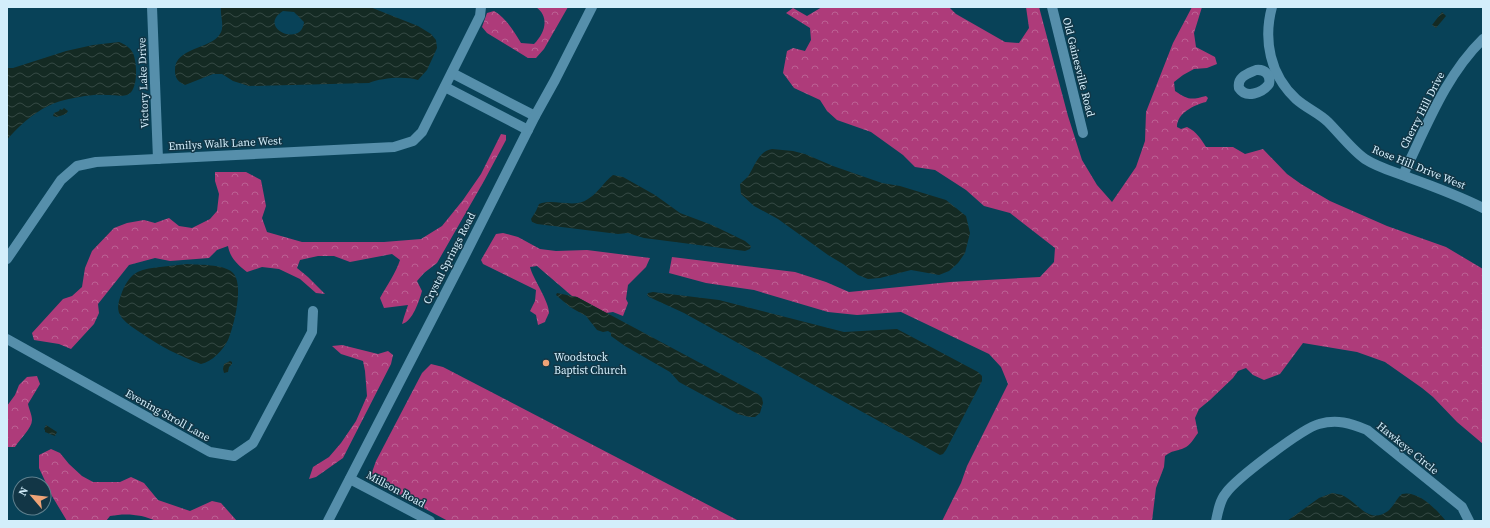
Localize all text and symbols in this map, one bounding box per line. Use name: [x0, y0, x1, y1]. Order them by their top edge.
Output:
street label: Old Gainesville Road: [1059, 16, 1098, 119]
street label: Victory Lake Drive: [134, 37, 153, 129]
street label: Cherry Hill Drive: [1397, 69, 1448, 151]
street label: Emilys Walk Lane West: [168, 133, 282, 154]
street label: Rose Hill Drive West: [1370, 142, 1468, 193]
street label: Crystal Springs Road: [420, 209, 480, 307]
place label: Woodstock Baptist Church: [554, 350, 627, 378]
marker: Woodstock Baptist Church: [541, 358, 551, 368]
street label: Evening Stroll Lane: [122, 386, 213, 445]
street label: Hawkeye Circle: [1374, 419, 1442, 478]
street label: Millson Road: [364, 468, 429, 512]
north arrow: [12, 476, 52, 516]
text: N: [15, 484, 32, 499]

